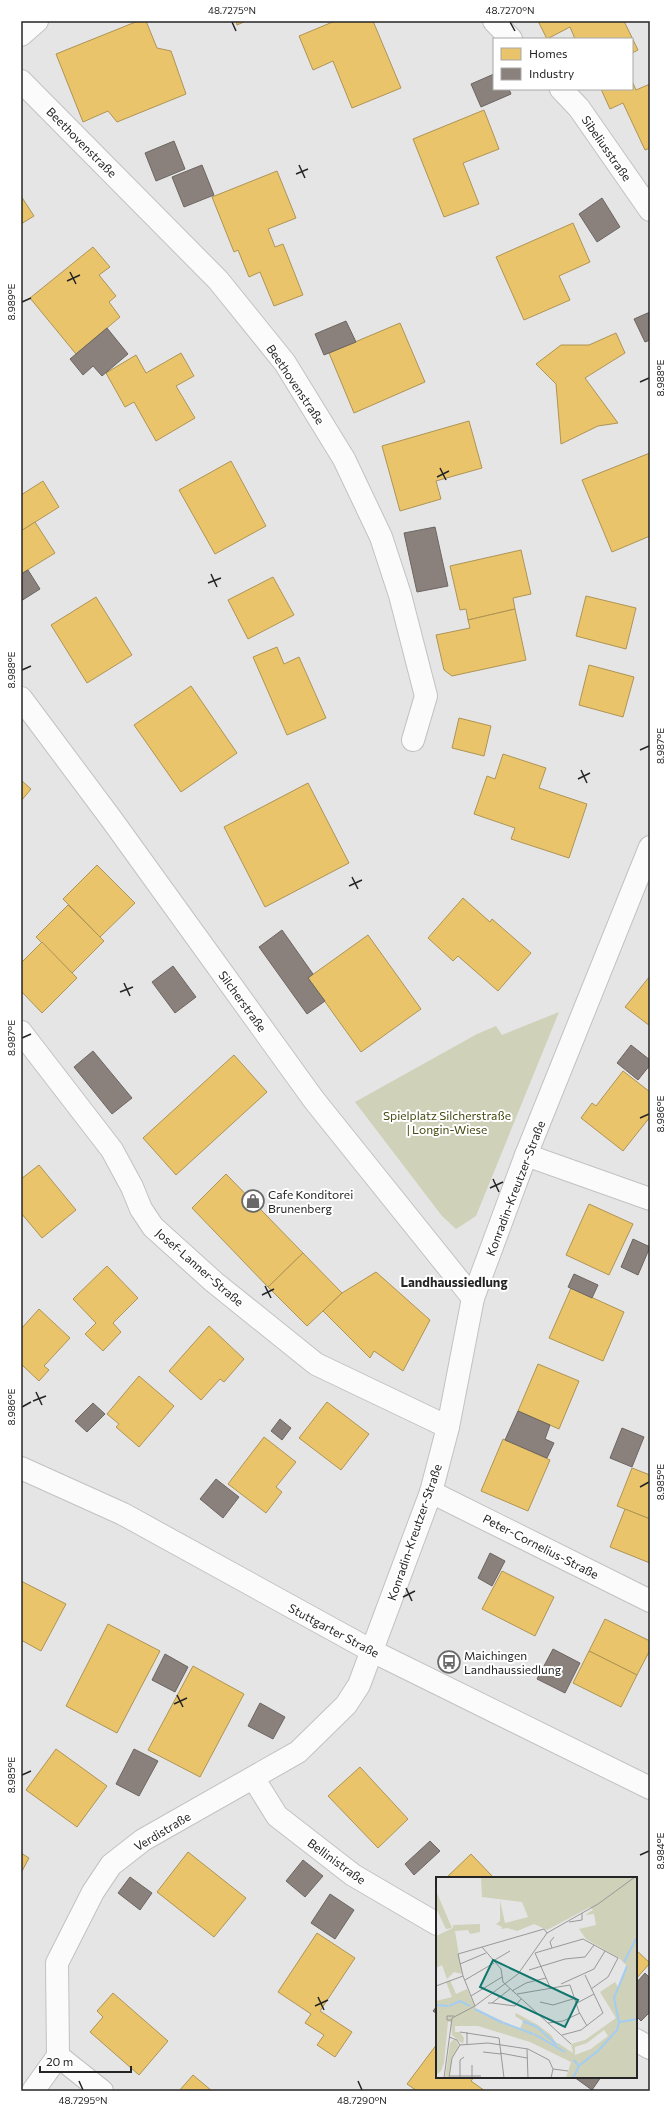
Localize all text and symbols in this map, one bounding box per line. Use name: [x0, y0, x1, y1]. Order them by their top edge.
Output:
text: 48.7275°N: [208, 4, 256, 16]
text: 48.7270°N: [486, 4, 534, 16]
legend: [493, 38, 633, 90]
text: Homes: [529, 46, 567, 60]
text: Industry: [529, 66, 574, 80]
street label: Beethovenstraße: [44, 104, 120, 180]
street label: Sibeliusstraße: [579, 113, 635, 183]
text: 8.989°E: [5, 283, 17, 320]
street label: Beethovenstraße: [264, 341, 328, 427]
text: 8.988°E: [654, 359, 666, 396]
text: 8.988°E: [5, 651, 17, 688]
text: 8.987°E: [654, 728, 666, 764]
street label: Silcherstraße: [216, 968, 270, 1034]
text: 8.987°E: [5, 1020, 17, 1056]
text: 8.986°E: [654, 1095, 666, 1132]
park label: Spielplatz Silcherstraße | Longin-Wiese: [383, 1108, 511, 1136]
street label: Konradin-Kreutzer-Straße: [483, 1118, 547, 1258]
place label: Cafe Konditorei Brunenberg: [268, 1187, 353, 1215]
shop icon: Cafe Konditorei Brunenberg: [240, 1188, 266, 1214]
street label: Josef-Lanner-Straße: [153, 1225, 247, 1310]
district label: Landhaussiedlung: [400, 1274, 508, 1290]
text: 8.986°E: [5, 1388, 17, 1425]
street label: Konradin-Kreutzer-Straße: [384, 1462, 444, 1602]
text: 8.985°E: [654, 1464, 666, 1500]
street label: Peter-Cornelius-Straße: [481, 1511, 601, 1581]
street label: Stuttgarter Straße: [286, 1600, 382, 1660]
place label: Maichingen Landhaussiedlung: [464, 1648, 562, 1676]
bus stop icon: Maichingen Landhaussiedlung: [436, 1649, 462, 1675]
text: 8.985°E: [5, 1757, 17, 1793]
street label: Verdistraße: [131, 1809, 193, 1853]
text: 8.984°E: [654, 1833, 666, 1869]
street label: Bellinistraße: [305, 1835, 369, 1887]
inset map: [436, 1877, 637, 2078]
scale bar: [40, 2048, 131, 2074]
text: 20 m: [46, 2054, 73, 2068]
text: 48.7295°N: [58, 2094, 108, 2106]
text: 48.7290°N: [337, 2094, 387, 2106]

